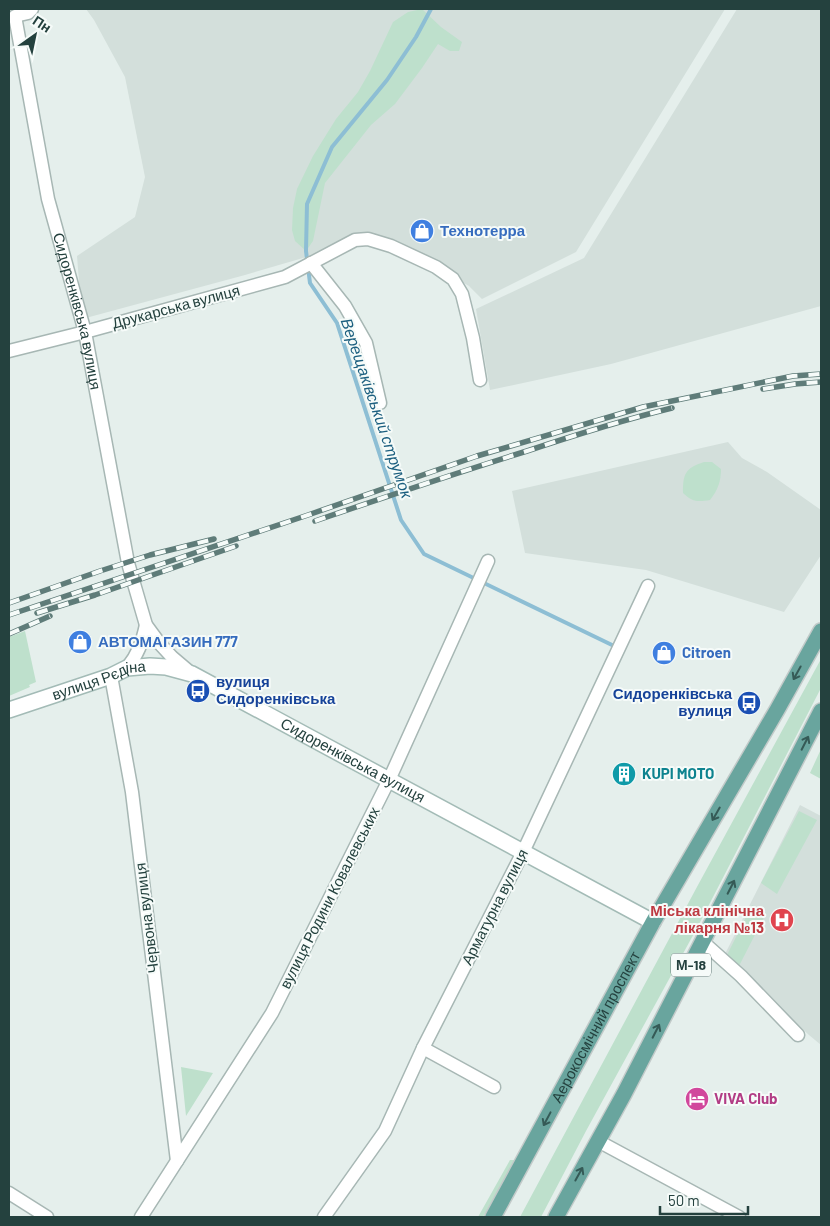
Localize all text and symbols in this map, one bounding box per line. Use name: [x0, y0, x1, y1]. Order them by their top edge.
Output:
north arrow: [10, 10, 60, 60]
text: Пн: [30, 12, 55, 36]
shop icon: Технотерра: [409, 218, 435, 244]
place label: Технотерра: [440, 221, 526, 239]
street label: Сидоренківська вулиця: [50, 230, 106, 391]
street label: Друкарська вулиця: [110, 280, 242, 332]
water label: Верещаківський струмок: [338, 315, 418, 502]
shop icon: АВТОМАГАЗИН 777: [67, 629, 93, 655]
place label: АВТОМАГАЗИН 777: [98, 632, 238, 650]
shop icon: Citroen: [651, 640, 677, 666]
place label: Citroen: [682, 643, 731, 661]
street label: вулиця Рєдіна: [49, 656, 147, 703]
one-way arrow: [792, 666, 802, 680]
place label: вулиця Сидоренківська: [216, 672, 336, 707]
bus stop icon: вулиця Сидоренківська: [185, 678, 211, 704]
place label: Сидоренківська вулиця: [613, 684, 733, 719]
bus stop icon: Сидоренківська вулиця: [736, 690, 762, 716]
street label: Сидоренківська вулиця: [278, 713, 429, 806]
one-way arrow: [801, 735, 811, 750]
building icon: KUPI MOTO: [611, 761, 637, 787]
place label: KUPI MOTO: [642, 764, 714, 782]
street label: вулиця Родини Ковалевських: [275, 803, 383, 991]
one-way arrow: [710, 806, 720, 821]
street label: Арматурна вулиця: [457, 846, 531, 968]
street label: Червона вулиця: [130, 862, 162, 974]
one-way arrow: [727, 880, 736, 895]
place label: Міська клінічна лікарня №13: [650, 901, 765, 936]
hospital icon: Міська клінічна лікарня №13: [769, 907, 795, 933]
street label: Аерокосмічний проспект: [547, 948, 644, 1105]
road number: М-18: [671, 954, 711, 976]
one-way arrow: [651, 1024, 661, 1039]
hotel icon: VIVA Club: [684, 1086, 710, 1112]
place label: VIVA Club: [714, 1089, 778, 1107]
one-way arrow: [542, 1111, 551, 1126]
one-way arrow: [575, 1168, 585, 1182]
scale bar: [660, 1184, 748, 1216]
text: 50 m: [668, 1191, 700, 1209]

